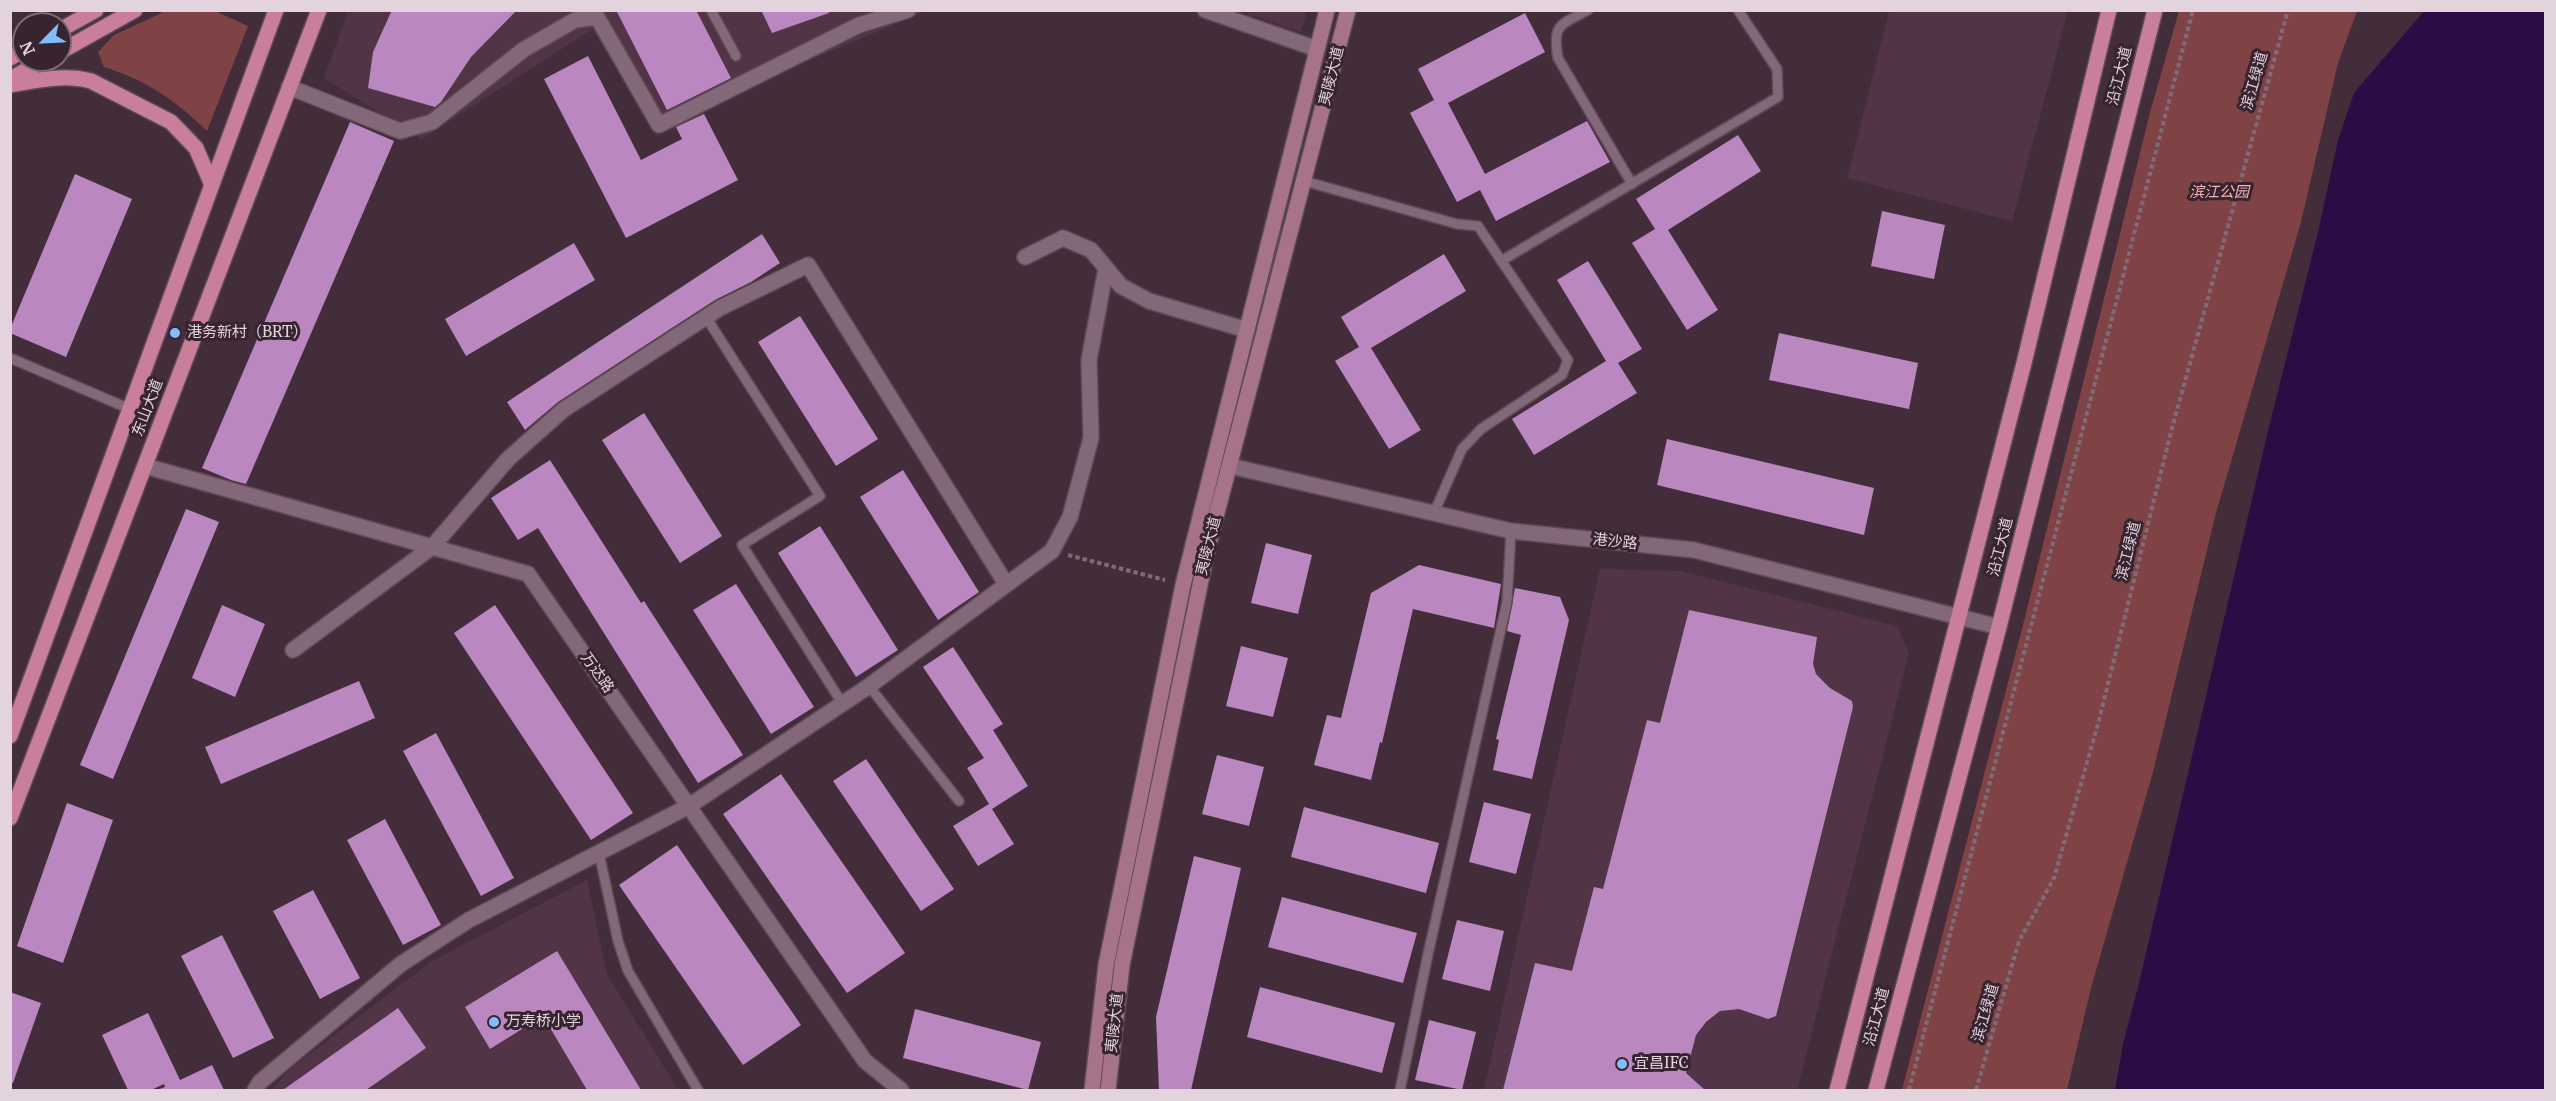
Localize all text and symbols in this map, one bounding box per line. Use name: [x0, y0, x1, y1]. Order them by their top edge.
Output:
north arrow: [12, 12, 72, 72]
text: N: [16, 39, 39, 58]
street label: 夷陵大道: [1316, 45, 1348, 107]
street label: 沿江大道: [2104, 45, 2136, 107]
street label: 滨江绿道: [2238, 50, 2272, 112]
park label: 滨江公园: [2189, 184, 2249, 202]
place label: 港务新村（BRT）: [187, 324, 308, 342]
marker: 港务新村（BRT）: [168, 326, 182, 340]
street label: 东山大道: [129, 377, 167, 439]
street label: 夷陵大道: [1193, 515, 1225, 577]
street label: 沿江大道: [1985, 516, 2017, 578]
street label: 滨江绿道: [2113, 520, 2145, 582]
street label: 港沙路: [1592, 531, 1638, 553]
street label: 万达路: [577, 649, 617, 697]
street label: 滨江绿道: [1969, 982, 2003, 1044]
street label: 沿江大道: [1861, 986, 1893, 1048]
street label: 夷陵大道: [1103, 992, 1127, 1054]
place label: 万寿桥小学: [506, 1013, 581, 1031]
marker: 万寿桥小学: [487, 1015, 501, 1029]
place label: 宜昌IFC: [1634, 1055, 1689, 1073]
marker: 宜昌IFC: [1615, 1057, 1629, 1071]

